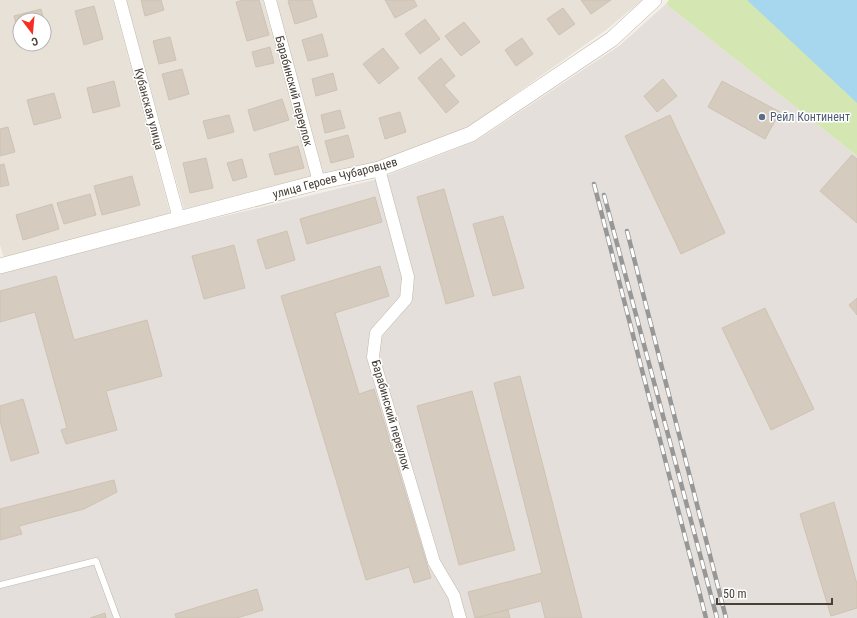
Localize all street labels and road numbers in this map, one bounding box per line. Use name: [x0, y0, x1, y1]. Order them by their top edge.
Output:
street label: Барабинский переулок: [272, 34, 316, 148]
street label: Кубанская улица: [131, 67, 167, 152]
street label: улица Героев Чубаровцев: [271, 155, 399, 201]
street label: Барабинский переулок: [369, 358, 414, 472]

